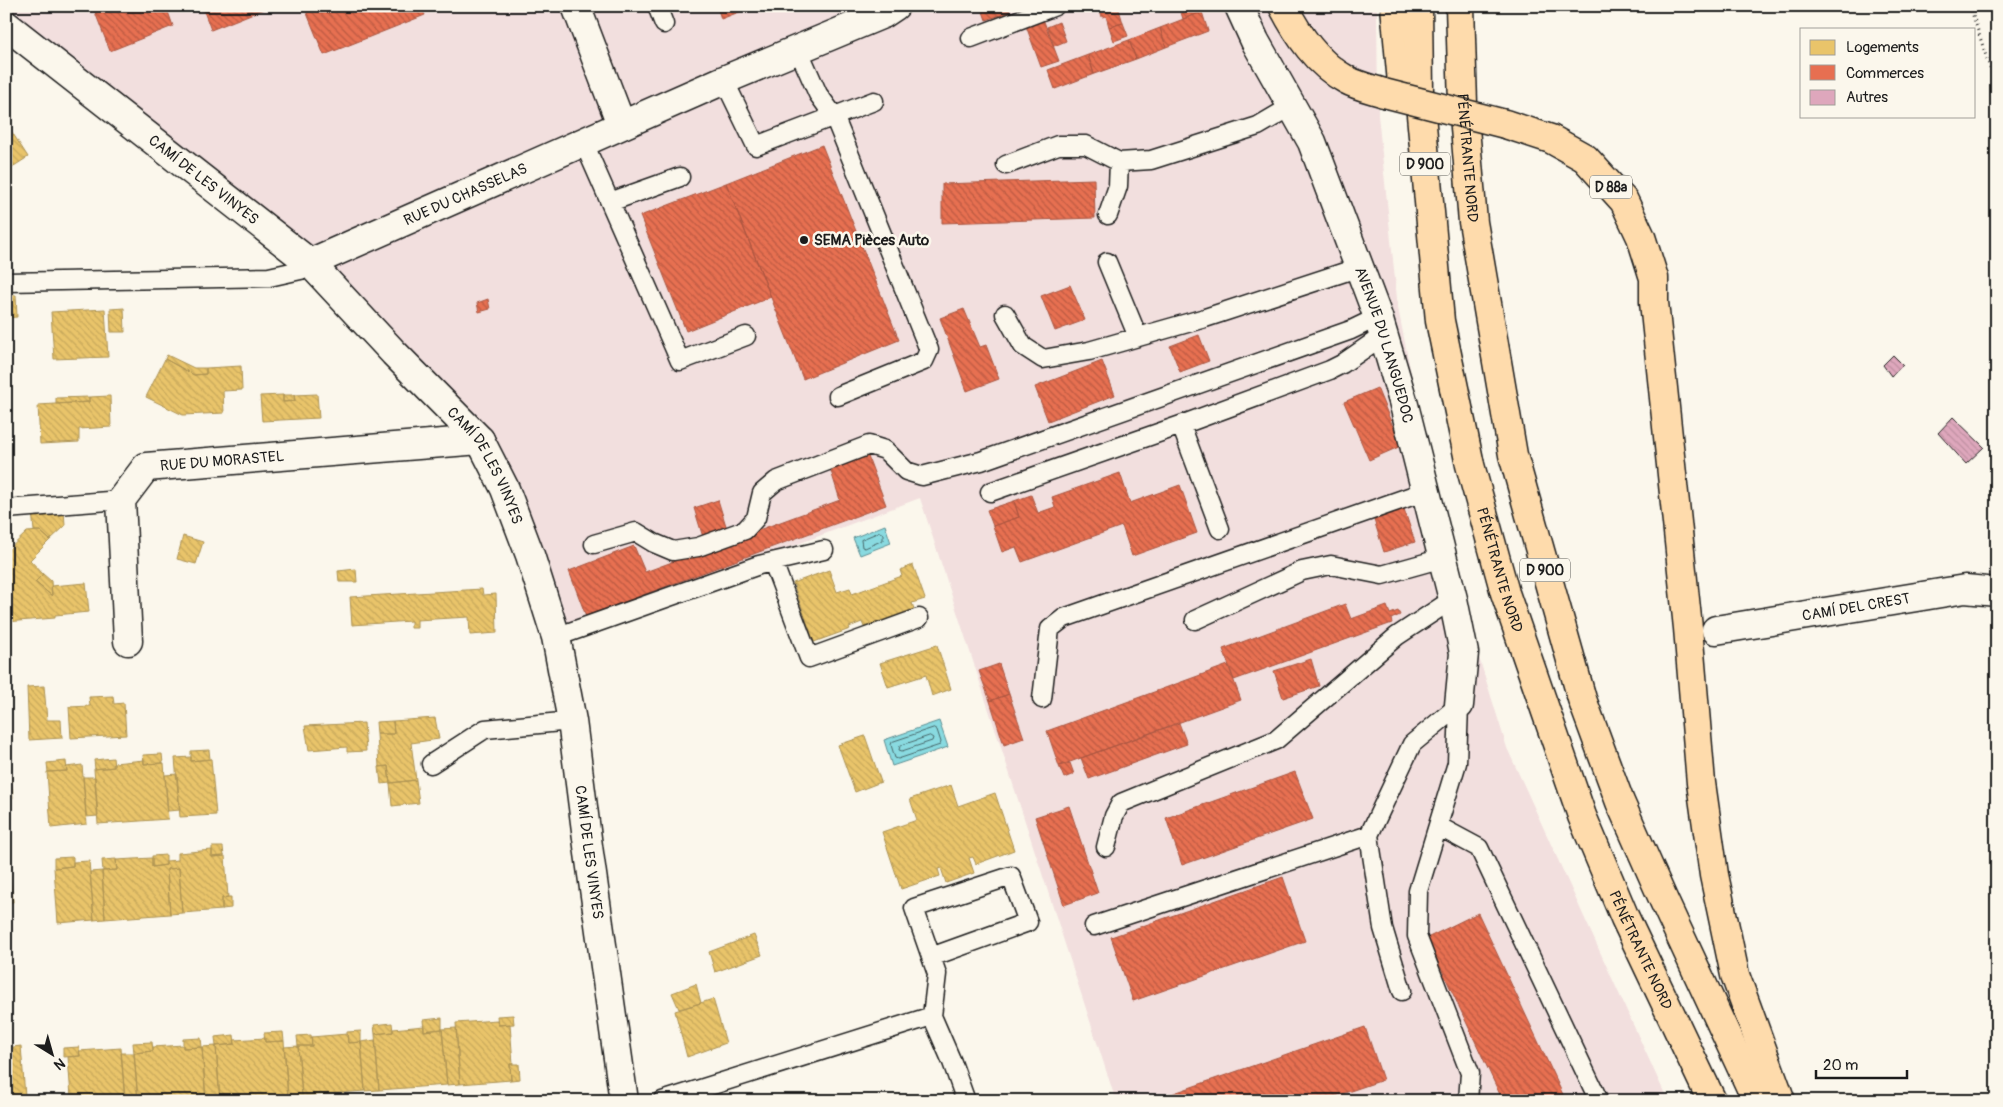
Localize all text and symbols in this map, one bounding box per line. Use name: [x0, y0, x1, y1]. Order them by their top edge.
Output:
legend: [1800, 28, 1976, 118]
text: Logements: [1846, 38, 1919, 57]
text: Commerces: [1846, 64, 1924, 83]
text: Autres: [1846, 88, 1888, 107]
street label: PÉNÉTRANTE NORD: [1453, 93, 1482, 223]
street label: CAMÍ DE LES VINYES: [145, 131, 263, 229]
road number: D 900: [1400, 152, 1450, 175]
street label: RUE DU CHASSELAS: [401, 159, 530, 230]
road number: D 88a: [1590, 176, 1632, 198]
place label: SEMA Pièces Auto: [814, 231, 929, 250]
marker: SEMA Pièces Auto: [798, 234, 810, 246]
street label: AVENUE DU LANGUEDOC: [1350, 264, 1418, 425]
street label: CAMÍ DE LES VINYES: [443, 403, 527, 527]
street label: RUE DU MORASTEL: [159, 446, 285, 475]
street label: PÉNÉTRANTE NORD: [1473, 505, 1527, 635]
road number: D 900: [1520, 558, 1570, 582]
street label: CAMÍ DEL CREST: [1801, 589, 1912, 625]
street label: CAMÍ DE LES VINYES: [571, 784, 608, 920]
street label: PÉNÉTRANTE NORD: [1605, 888, 1677, 1013]
north arrow: [28, 1030, 78, 1080]
scale bar: [1816, 1047, 1907, 1079]
text: N: [51, 1054, 68, 1074]
text: 20 m: [1823, 1056, 1858, 1075]

